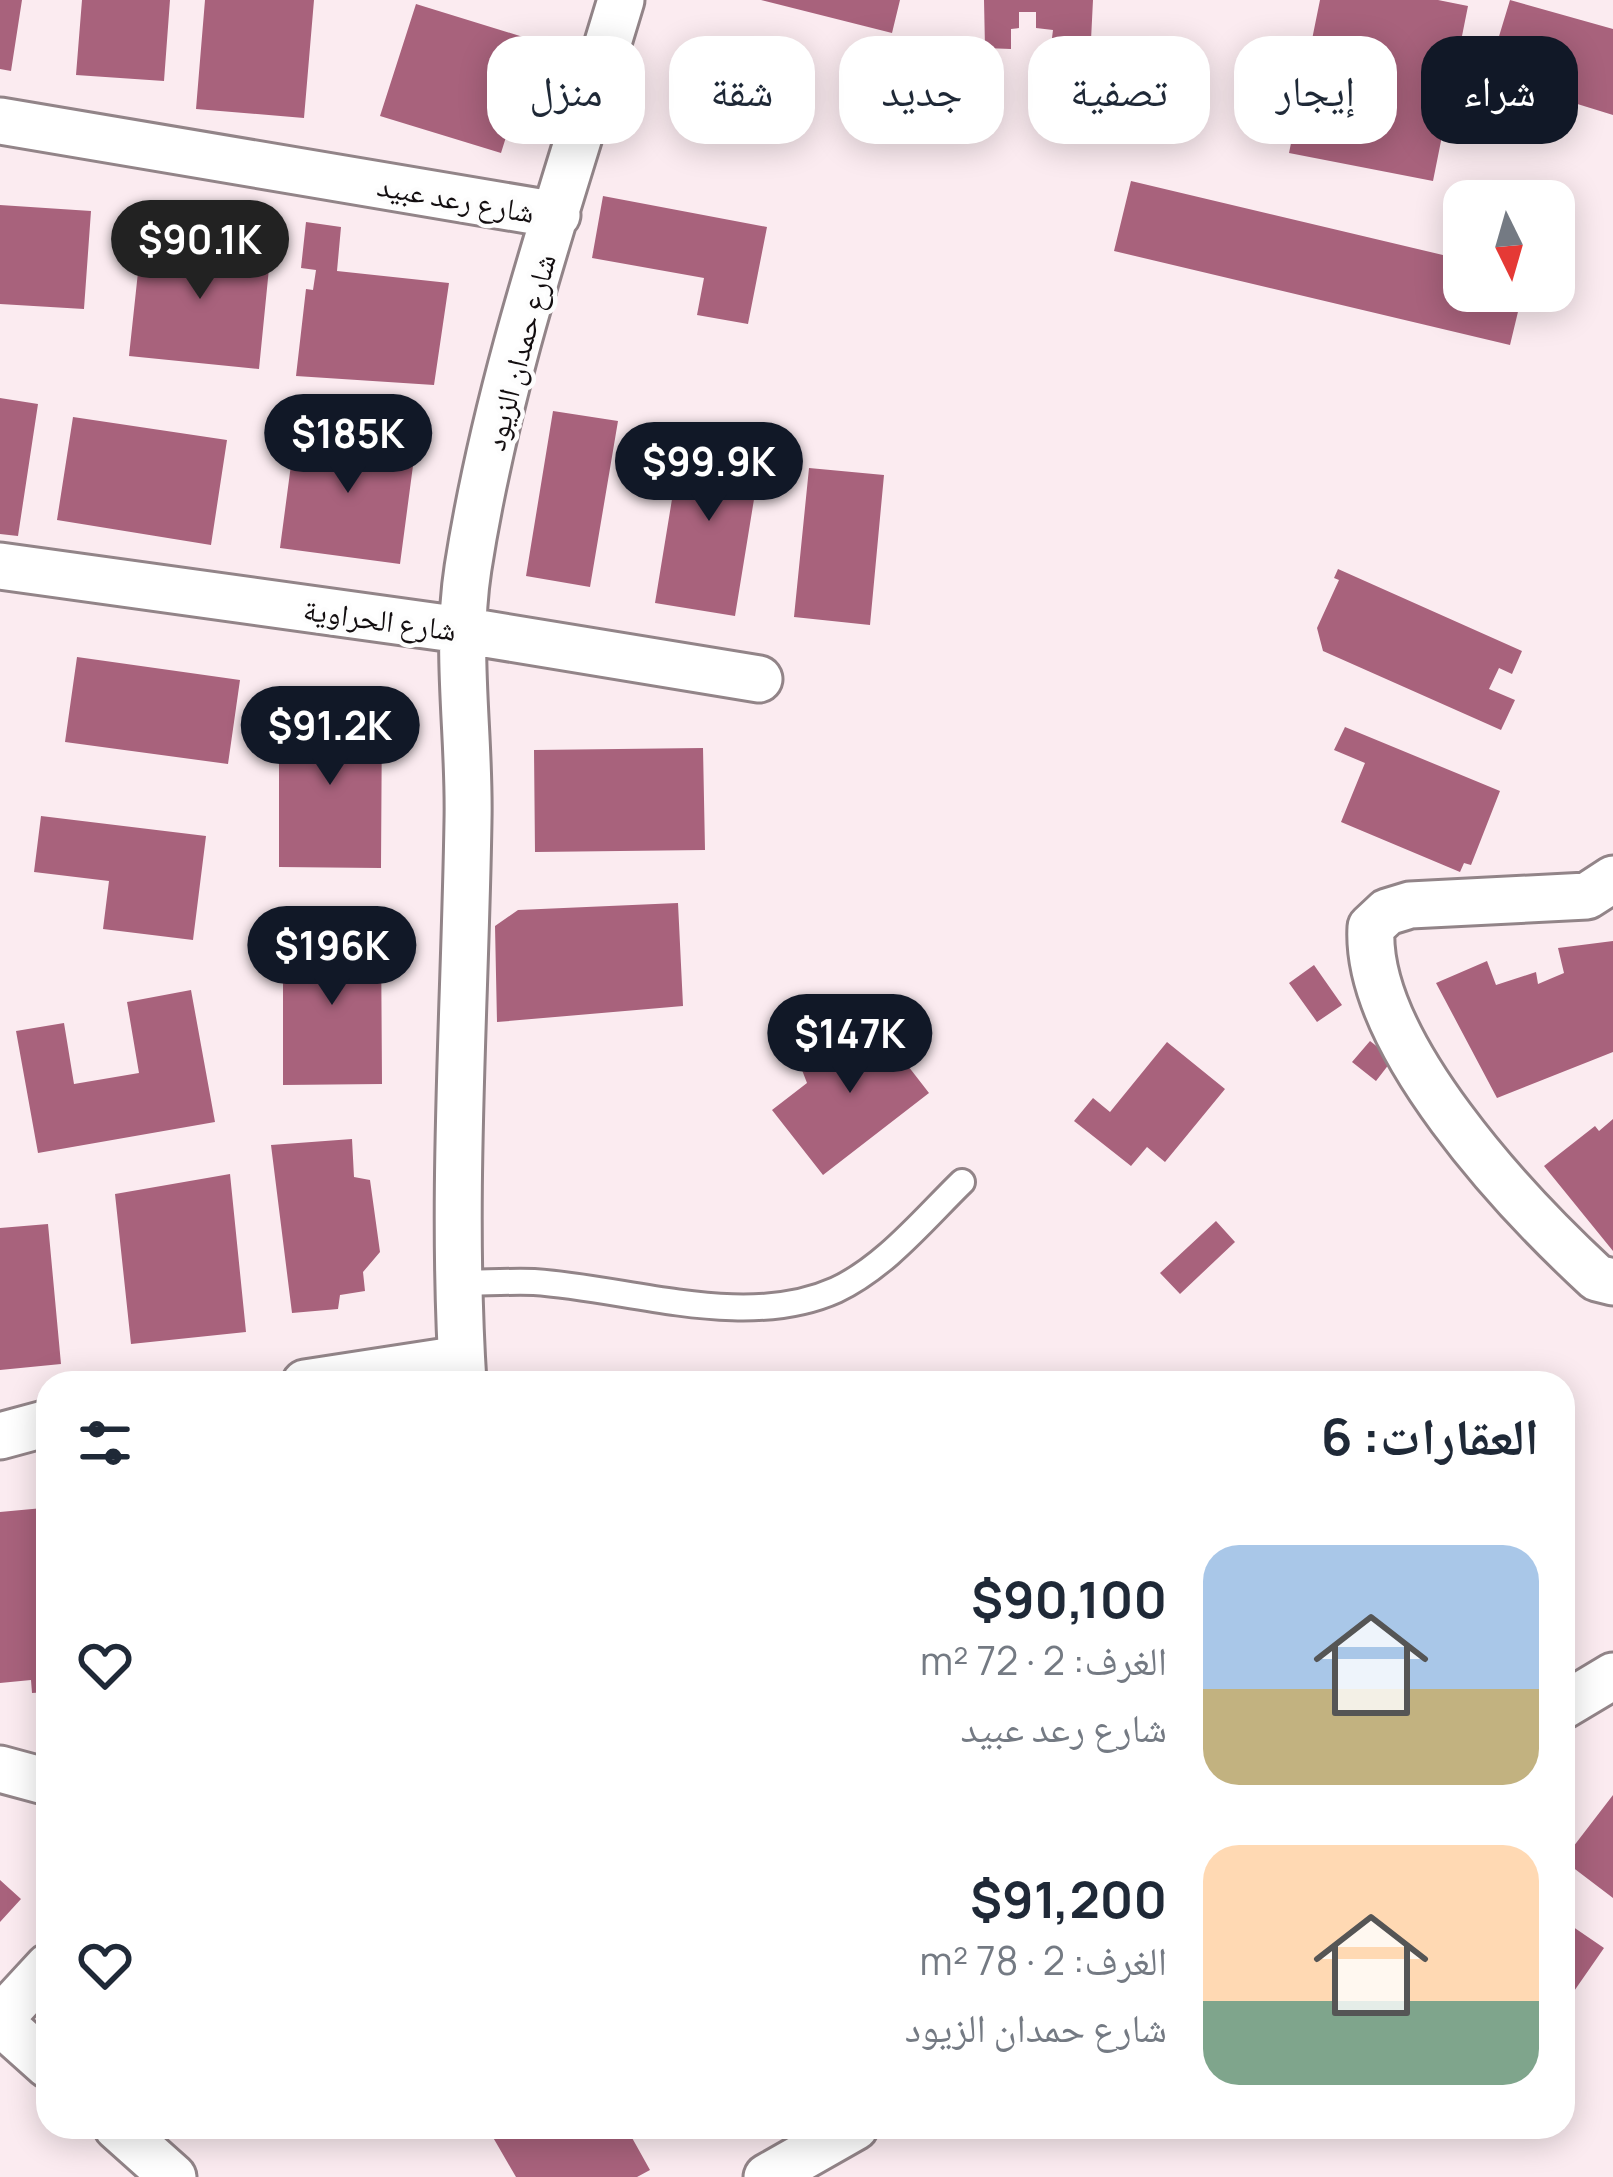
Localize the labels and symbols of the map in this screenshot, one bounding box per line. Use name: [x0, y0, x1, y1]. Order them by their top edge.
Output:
street label: شارع رعد عبيد: [374, 164, 538, 232]
north arrow: [1443, 180, 1575, 312]
pin: $90.1K: [102, 200, 298, 302]
street label: شارع حمدان الزيود: [473, 249, 565, 455]
pin: $185K: [264, 394, 432, 496]
pin: $99.9K: [611, 422, 807, 524]
street label: شارع الحراوية: [301, 588, 459, 650]
pin: $91.2K: [232, 686, 428, 788]
pin: $196K: [248, 906, 416, 1008]
pin: $147K: [766, 994, 934, 1096]

